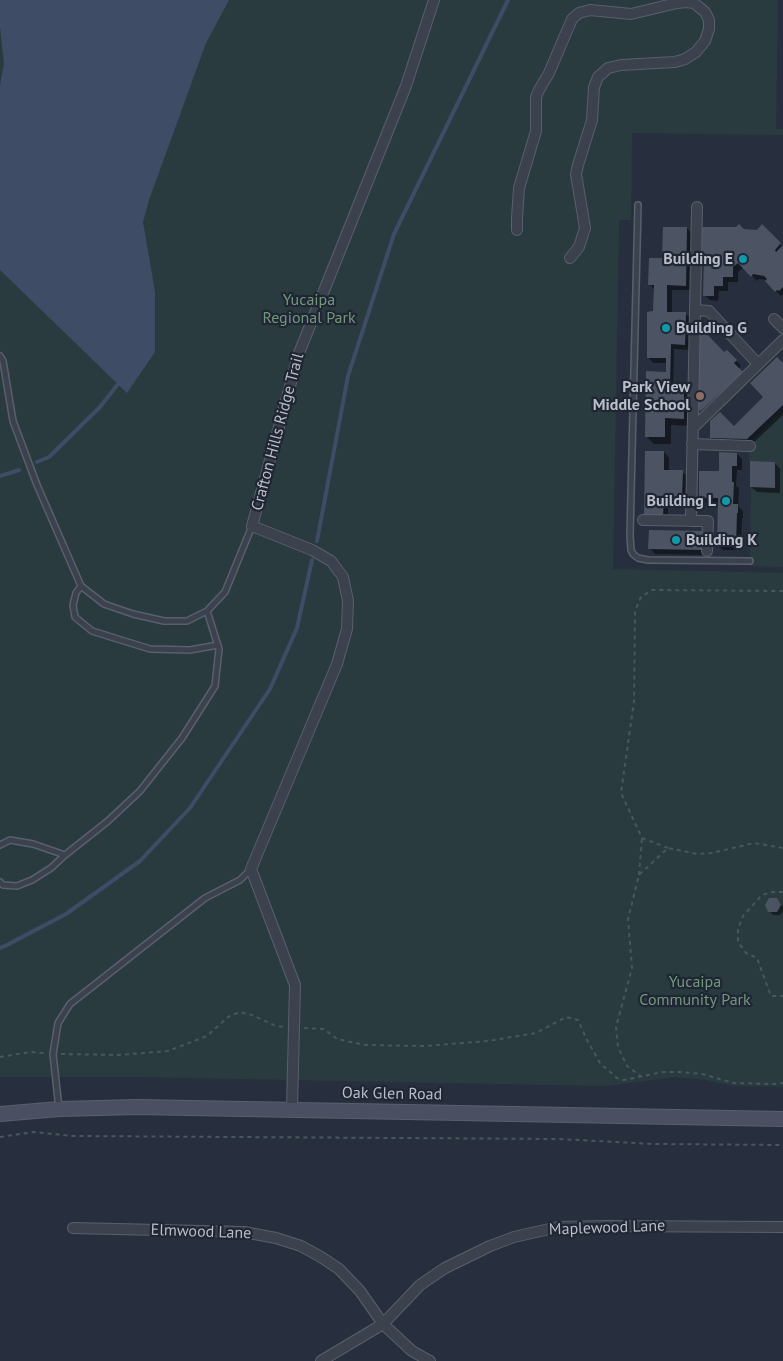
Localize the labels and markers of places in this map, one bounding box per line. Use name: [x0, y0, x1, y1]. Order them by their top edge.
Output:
place label: Building E: [663, 249, 733, 269]
marker: Building E: [737, 253, 749, 265]
place label: Building G: [676, 318, 747, 338]
marker: Building G: [660, 322, 672, 334]
place label: Park View Middle School: [593, 377, 690, 415]
marker: Park View Middle School: [694, 390, 706, 402]
place label: Building L: [646, 491, 716, 511]
marker: Building L: [720, 495, 732, 507]
place label: Building K: [686, 530, 757, 550]
marker: Building K: [670, 534, 682, 546]

